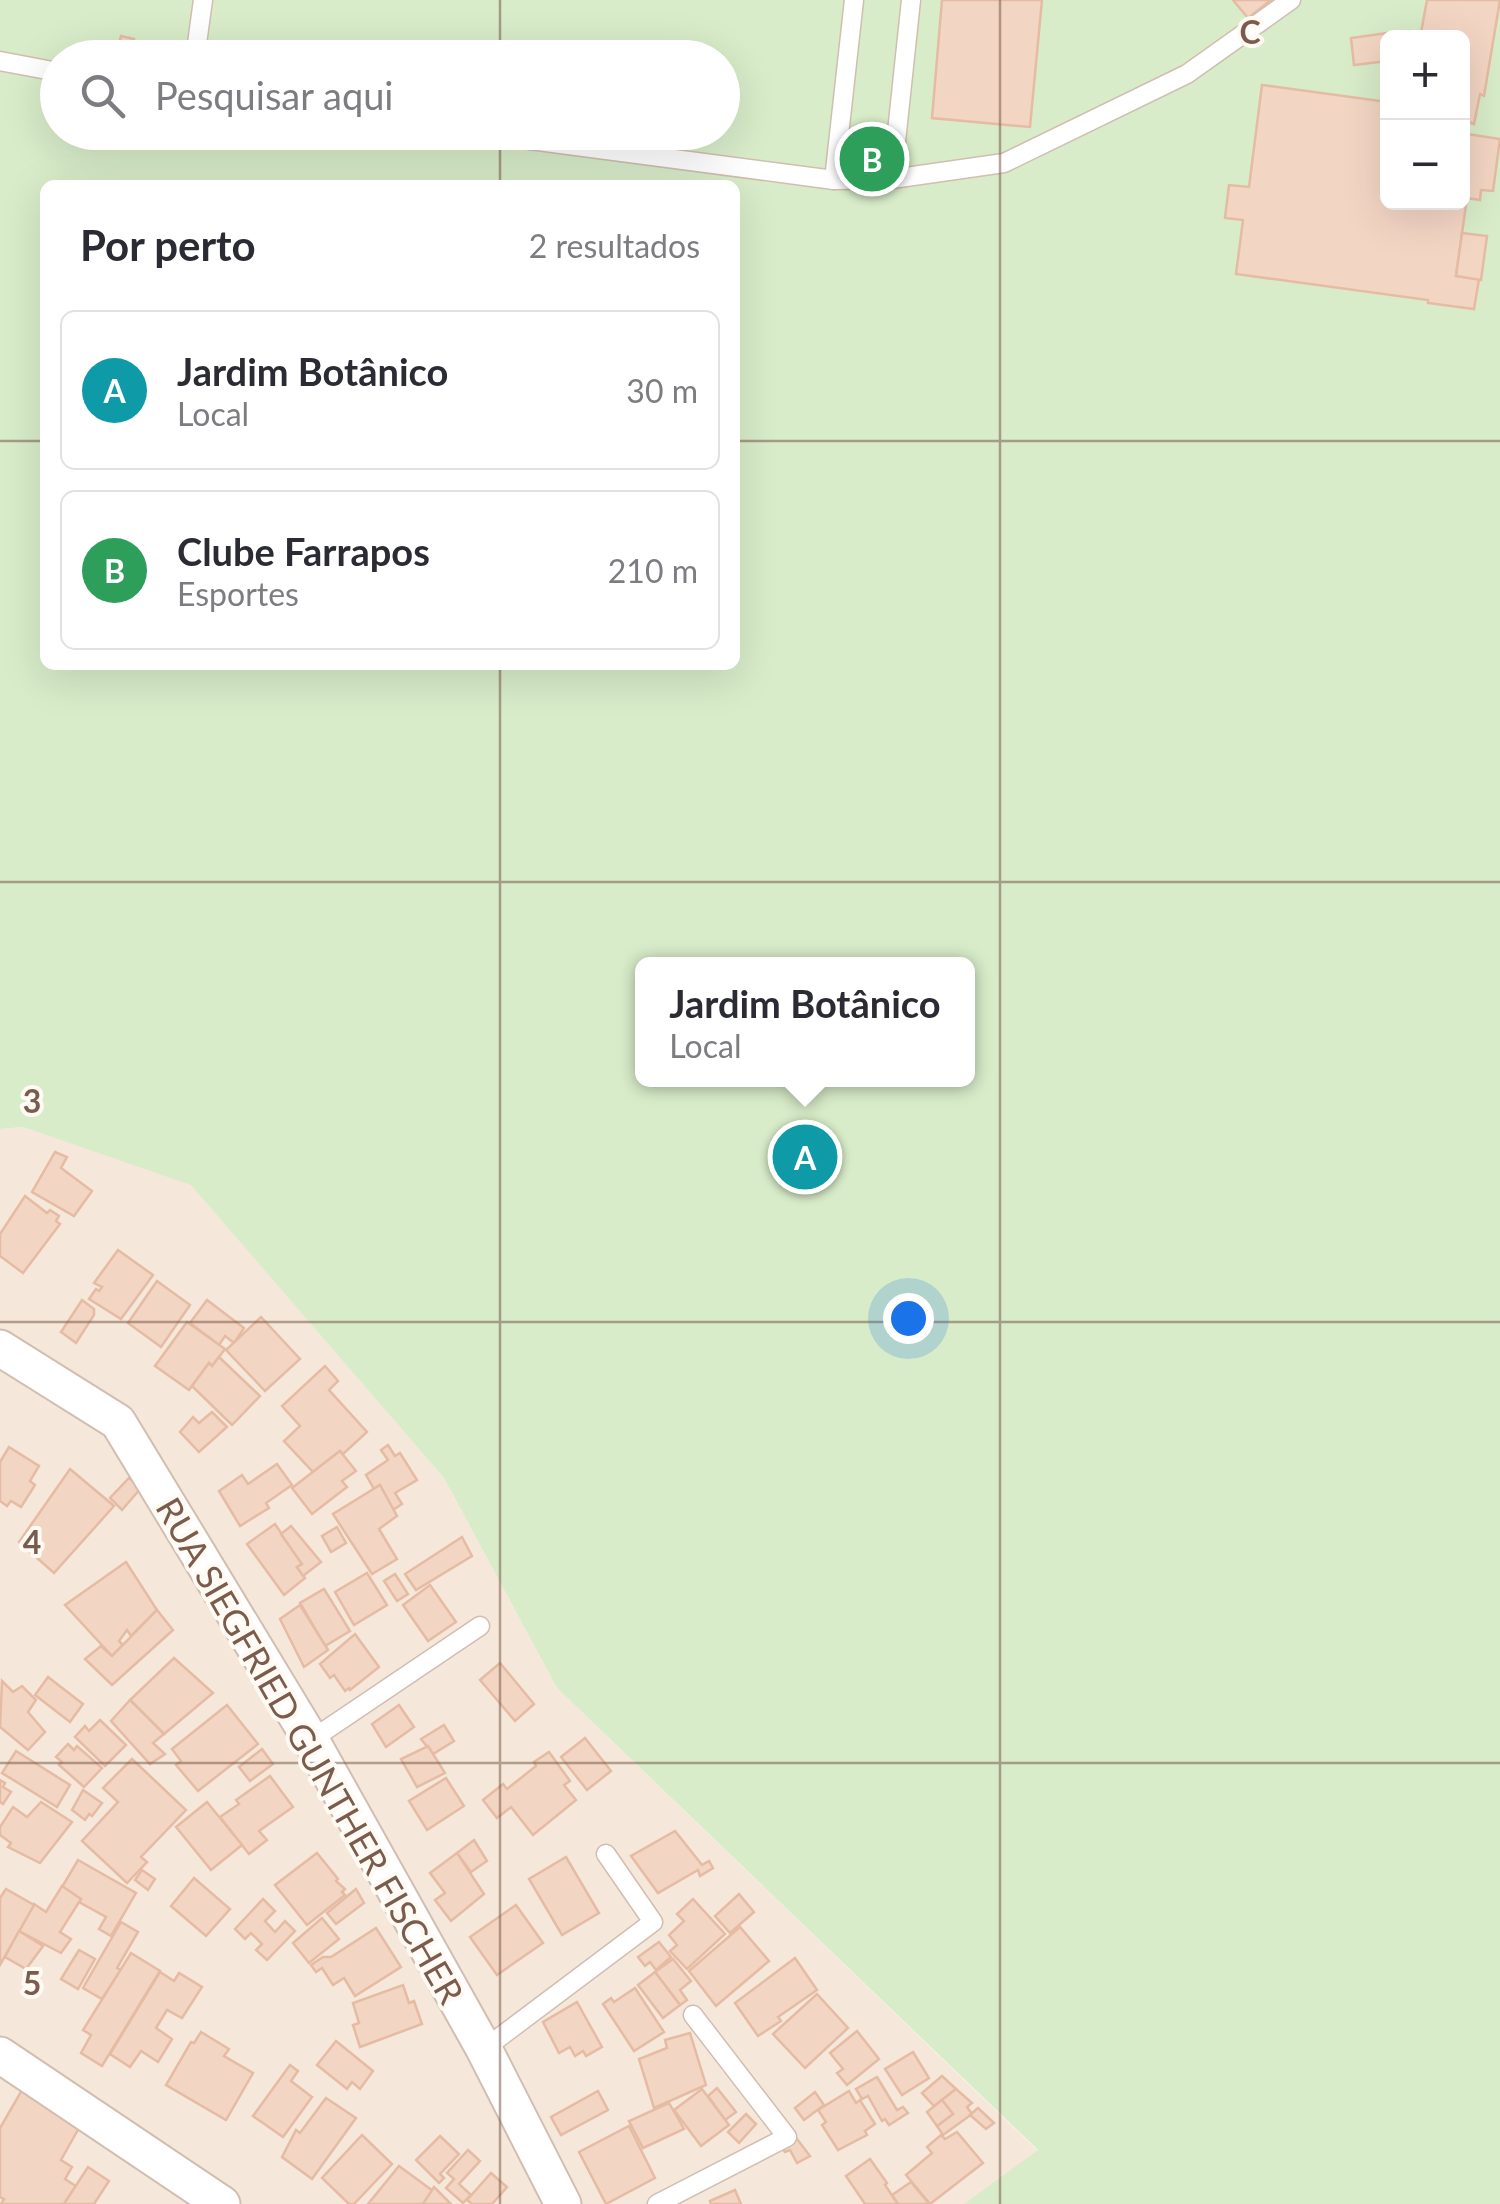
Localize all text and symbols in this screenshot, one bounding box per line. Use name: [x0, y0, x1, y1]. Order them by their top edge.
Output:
text: C: [1239, 12, 1261, 51]
map controls: [1380, 30, 1470, 210]
button: +: [1380, 30, 1470, 120]
search box: [40, 40, 740, 150]
icon: search: [75, 68, 130, 123]
text: Pesquisar aqui: [155, 72, 394, 118]
button: −: [1380, 120, 1470, 210]
pin: B: [840, 122, 904, 196]
text: Por perto: [80, 220, 256, 270]
text: 2 resultados: [529, 226, 700, 265]
text: Jardim Botânico: [177, 348, 448, 394]
text: A: [103, 371, 126, 410]
text: 30 m: [626, 371, 698, 410]
text: Local: [177, 394, 249, 433]
text: Clube Farrapos: [177, 528, 430, 574]
text: B: [104, 551, 125, 590]
text: 210 m: [608, 551, 698, 590]
text: Esportes: [177, 574, 299, 613]
popup: [635, 957, 975, 1087]
text: Jardim Botânico: [669, 980, 941, 1026]
text: Local: [669, 1026, 741, 1065]
text: 3: [23, 1081, 41, 1120]
pin: A: [772, 1120, 838, 1194]
your location: [883, 1293, 934, 1344]
street label: RUA SIEGFRIED GUNTHER FISCHER: [149, 1490, 473, 2010]
text: 4: [23, 1522, 41, 1561]
text: 5: [23, 1963, 41, 2002]

